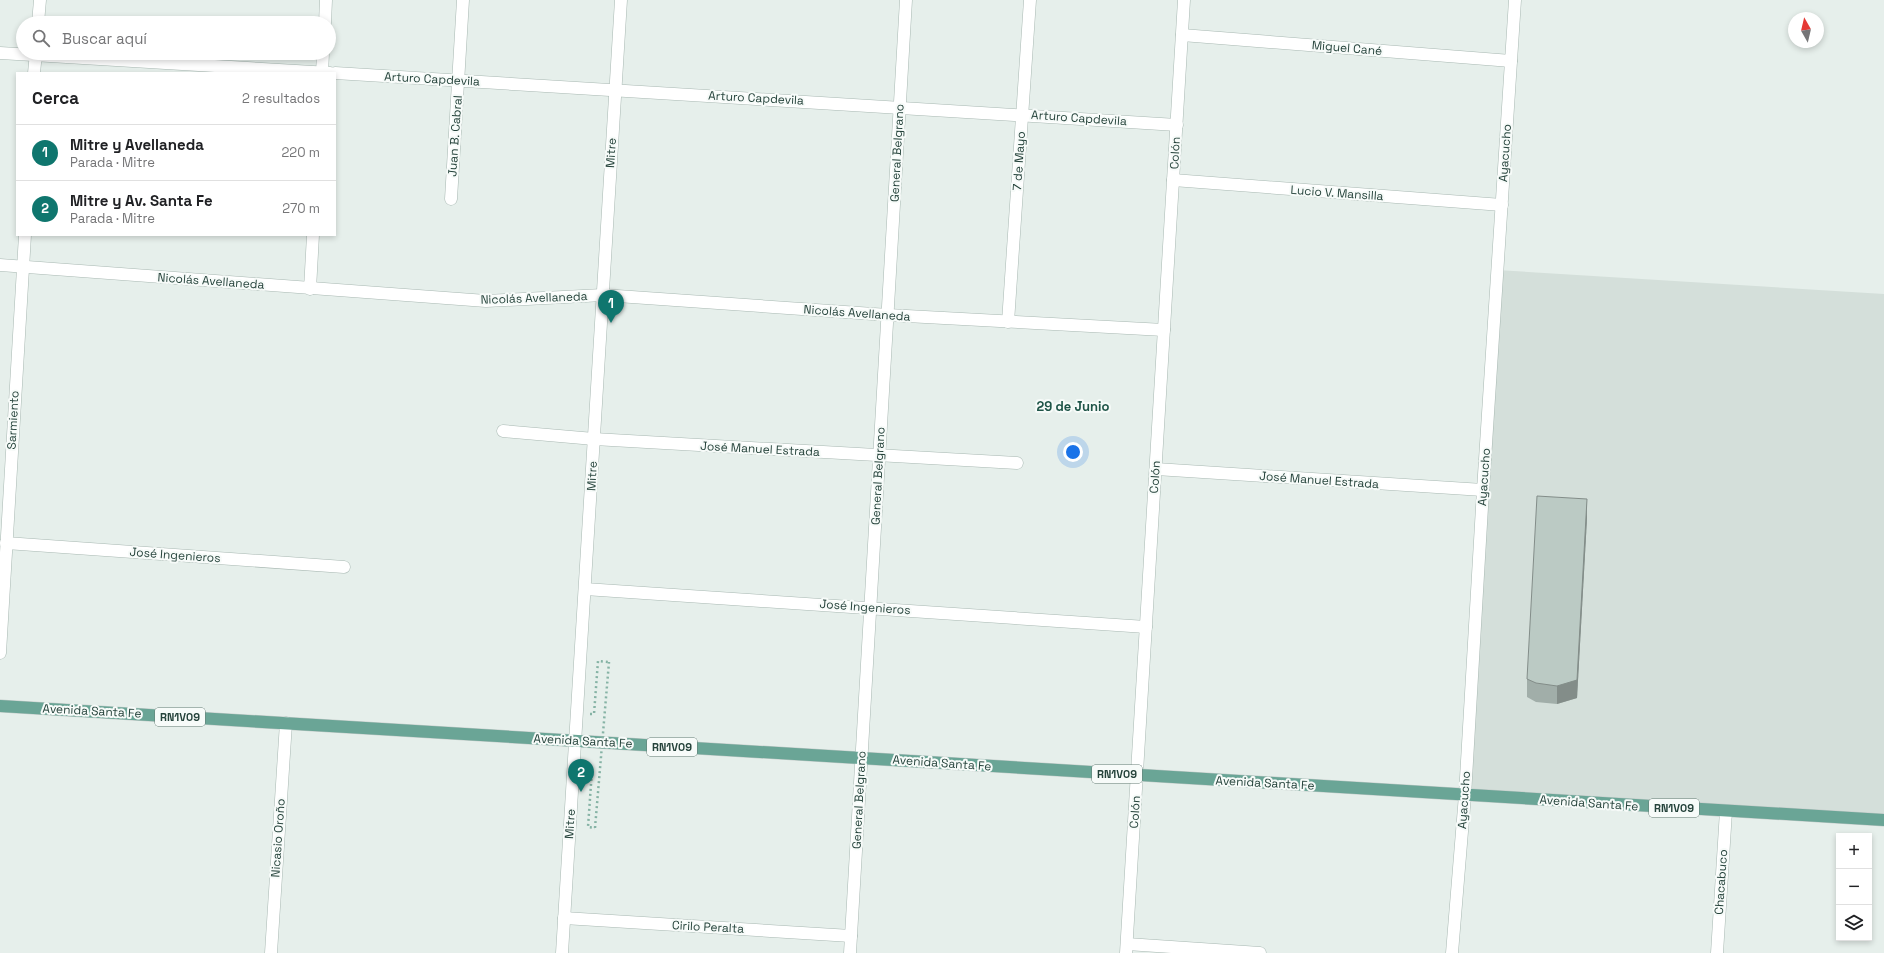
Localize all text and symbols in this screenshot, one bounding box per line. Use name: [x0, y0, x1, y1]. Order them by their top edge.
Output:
north arrow: [1788, 12, 1824, 48]
search box: [16, 16, 336, 60]
icon: search: [30, 27, 52, 49]
text: Buscar aquí: [62, 29, 147, 48]
street label: Miguel Cané: [1311, 37, 1383, 59]
street label: Arturo Capdevila: [384, 69, 480, 90]
text: Cerca: [32, 87, 79, 109]
street label: Arturo Capdevila: [708, 88, 804, 109]
text: 2 resultados: [242, 90, 320, 107]
street label: Juan B. Cabral: [444, 95, 466, 177]
street label: General Belgrano: [886, 103, 908, 203]
street label: Arturo Capdevila: [1031, 107, 1127, 129]
street label: Ayacucho: [1495, 123, 1515, 183]
street label: 7 de Mayo: [1009, 131, 1029, 191]
text: Mitre y Avellaneda: [70, 135, 204, 154]
street label: Colón: [1166, 136, 1184, 170]
street label: Mitre: [602, 137, 620, 169]
text: 1: [42, 144, 48, 161]
text: 220 m: [281, 144, 320, 161]
text: Parada · Mitre: [70, 154, 155, 171]
street label: Lucio V. Mansilla: [1290, 182, 1384, 204]
text: Mitre y Av. Santa Fe: [70, 191, 213, 210]
text: 2: [41, 200, 49, 217]
text: 270 m: [282, 200, 320, 217]
text: Parada · Mitre: [70, 210, 155, 227]
street label: Nicolás Avellaneda: [157, 269, 265, 293]
street label: Nicolás Avellaneda: [480, 288, 588, 308]
pin: 1: [598, 290, 624, 323]
street label: Nicolás Avellaneda: [803, 301, 911, 325]
street label: Sarmiento: [3, 390, 23, 450]
district label: 29 de Junio: [1036, 398, 1110, 415]
street label: General Belgrano: [867, 426, 889, 526]
street label: José Manuel Estrada: [700, 438, 820, 460]
your location: [1063, 442, 1083, 462]
street label: Ayacucho: [1474, 447, 1494, 507]
street label: Mitre: [583, 460, 601, 492]
street label: Colón: [1146, 460, 1164, 494]
street label: José Manuel Estrada: [1259, 468, 1379, 492]
street label: José Ingenieros: [129, 544, 221, 566]
street label: José Ingenieros: [819, 596, 911, 618]
street label: Avenida Santa Fe: [42, 700, 142, 722]
road number: RN1V09: [155, 708, 205, 726]
street label: Avenida Santa Fe: [533, 730, 633, 752]
road number: RN1V09: [647, 738, 697, 756]
street label: General Belgrano: [848, 750, 870, 850]
street label: Avenida Santa Fe: [892, 752, 992, 774]
pin: 2: [568, 759, 594, 792]
road number: RN1V09: [1092, 765, 1142, 783]
street label: Ayacucho: [1454, 770, 1474, 830]
street label: Avenida Santa Fe: [1215, 772, 1315, 794]
street label: Avenida Santa Fe: [1539, 792, 1639, 814]
street label: Colón: [1126, 795, 1144, 829]
street label: Nicasio Oroño: [267, 798, 289, 878]
road number: RN1V09: [1649, 799, 1699, 817]
street label: Mitre: [561, 808, 579, 840]
map controls: [1836, 833, 1872, 941]
button: +: [1836, 833, 1872, 869]
street label: Chacabuco: [1711, 849, 1731, 915]
button: −: [1836, 869, 1872, 905]
button: layers: [1836, 905, 1872, 941]
street label: Cirilo Peralta: [672, 917, 745, 937]

